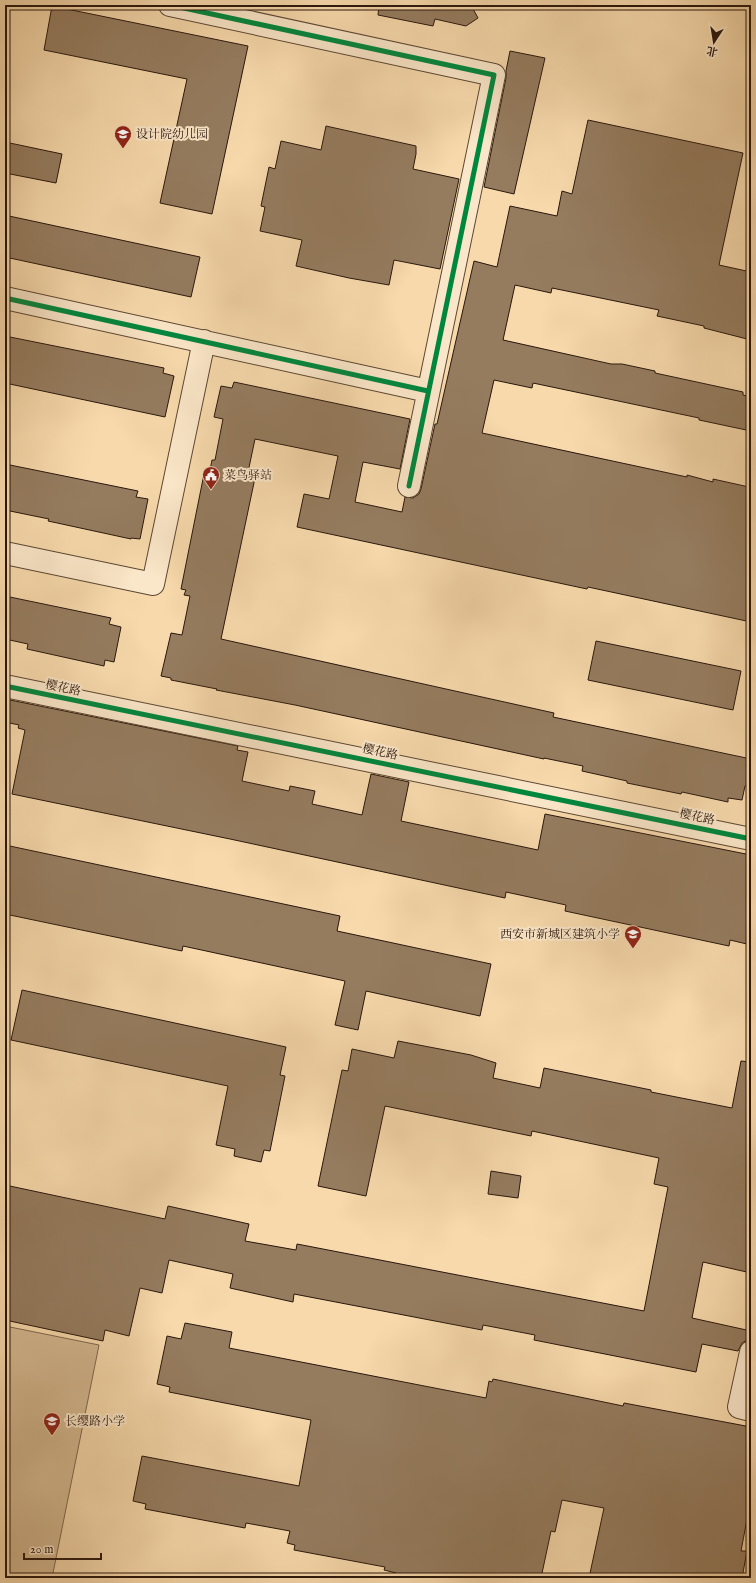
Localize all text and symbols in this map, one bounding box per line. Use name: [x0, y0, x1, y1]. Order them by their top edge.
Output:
north arrow: [694, 22, 734, 62]
text: 北: [705, 43, 719, 59]
school or university icon: 设计院幼儿园: [113, 124, 133, 149]
place label: 设计院幼儿园: [136, 127, 208, 142]
public building icon: 菜鸟驿站: [201, 465, 221, 490]
place label: 菜鸟驿站: [224, 468, 272, 483]
street label: 樱花路: [44, 677, 82, 699]
street label: 樱花路: [361, 741, 399, 763]
street label: 樱花路: [678, 806, 716, 828]
school or university icon: 西安市新城区建筑小学: [623, 924, 643, 949]
place label: 西安市新城区建筑小学: [500, 927, 620, 942]
school or university icon: 长缨路小学: [42, 1411, 62, 1436]
place label: 长缨路小学: [65, 1414, 125, 1429]
scale bar: [24, 1535, 101, 1561]
text: 20 m: [30, 1542, 53, 1557]

